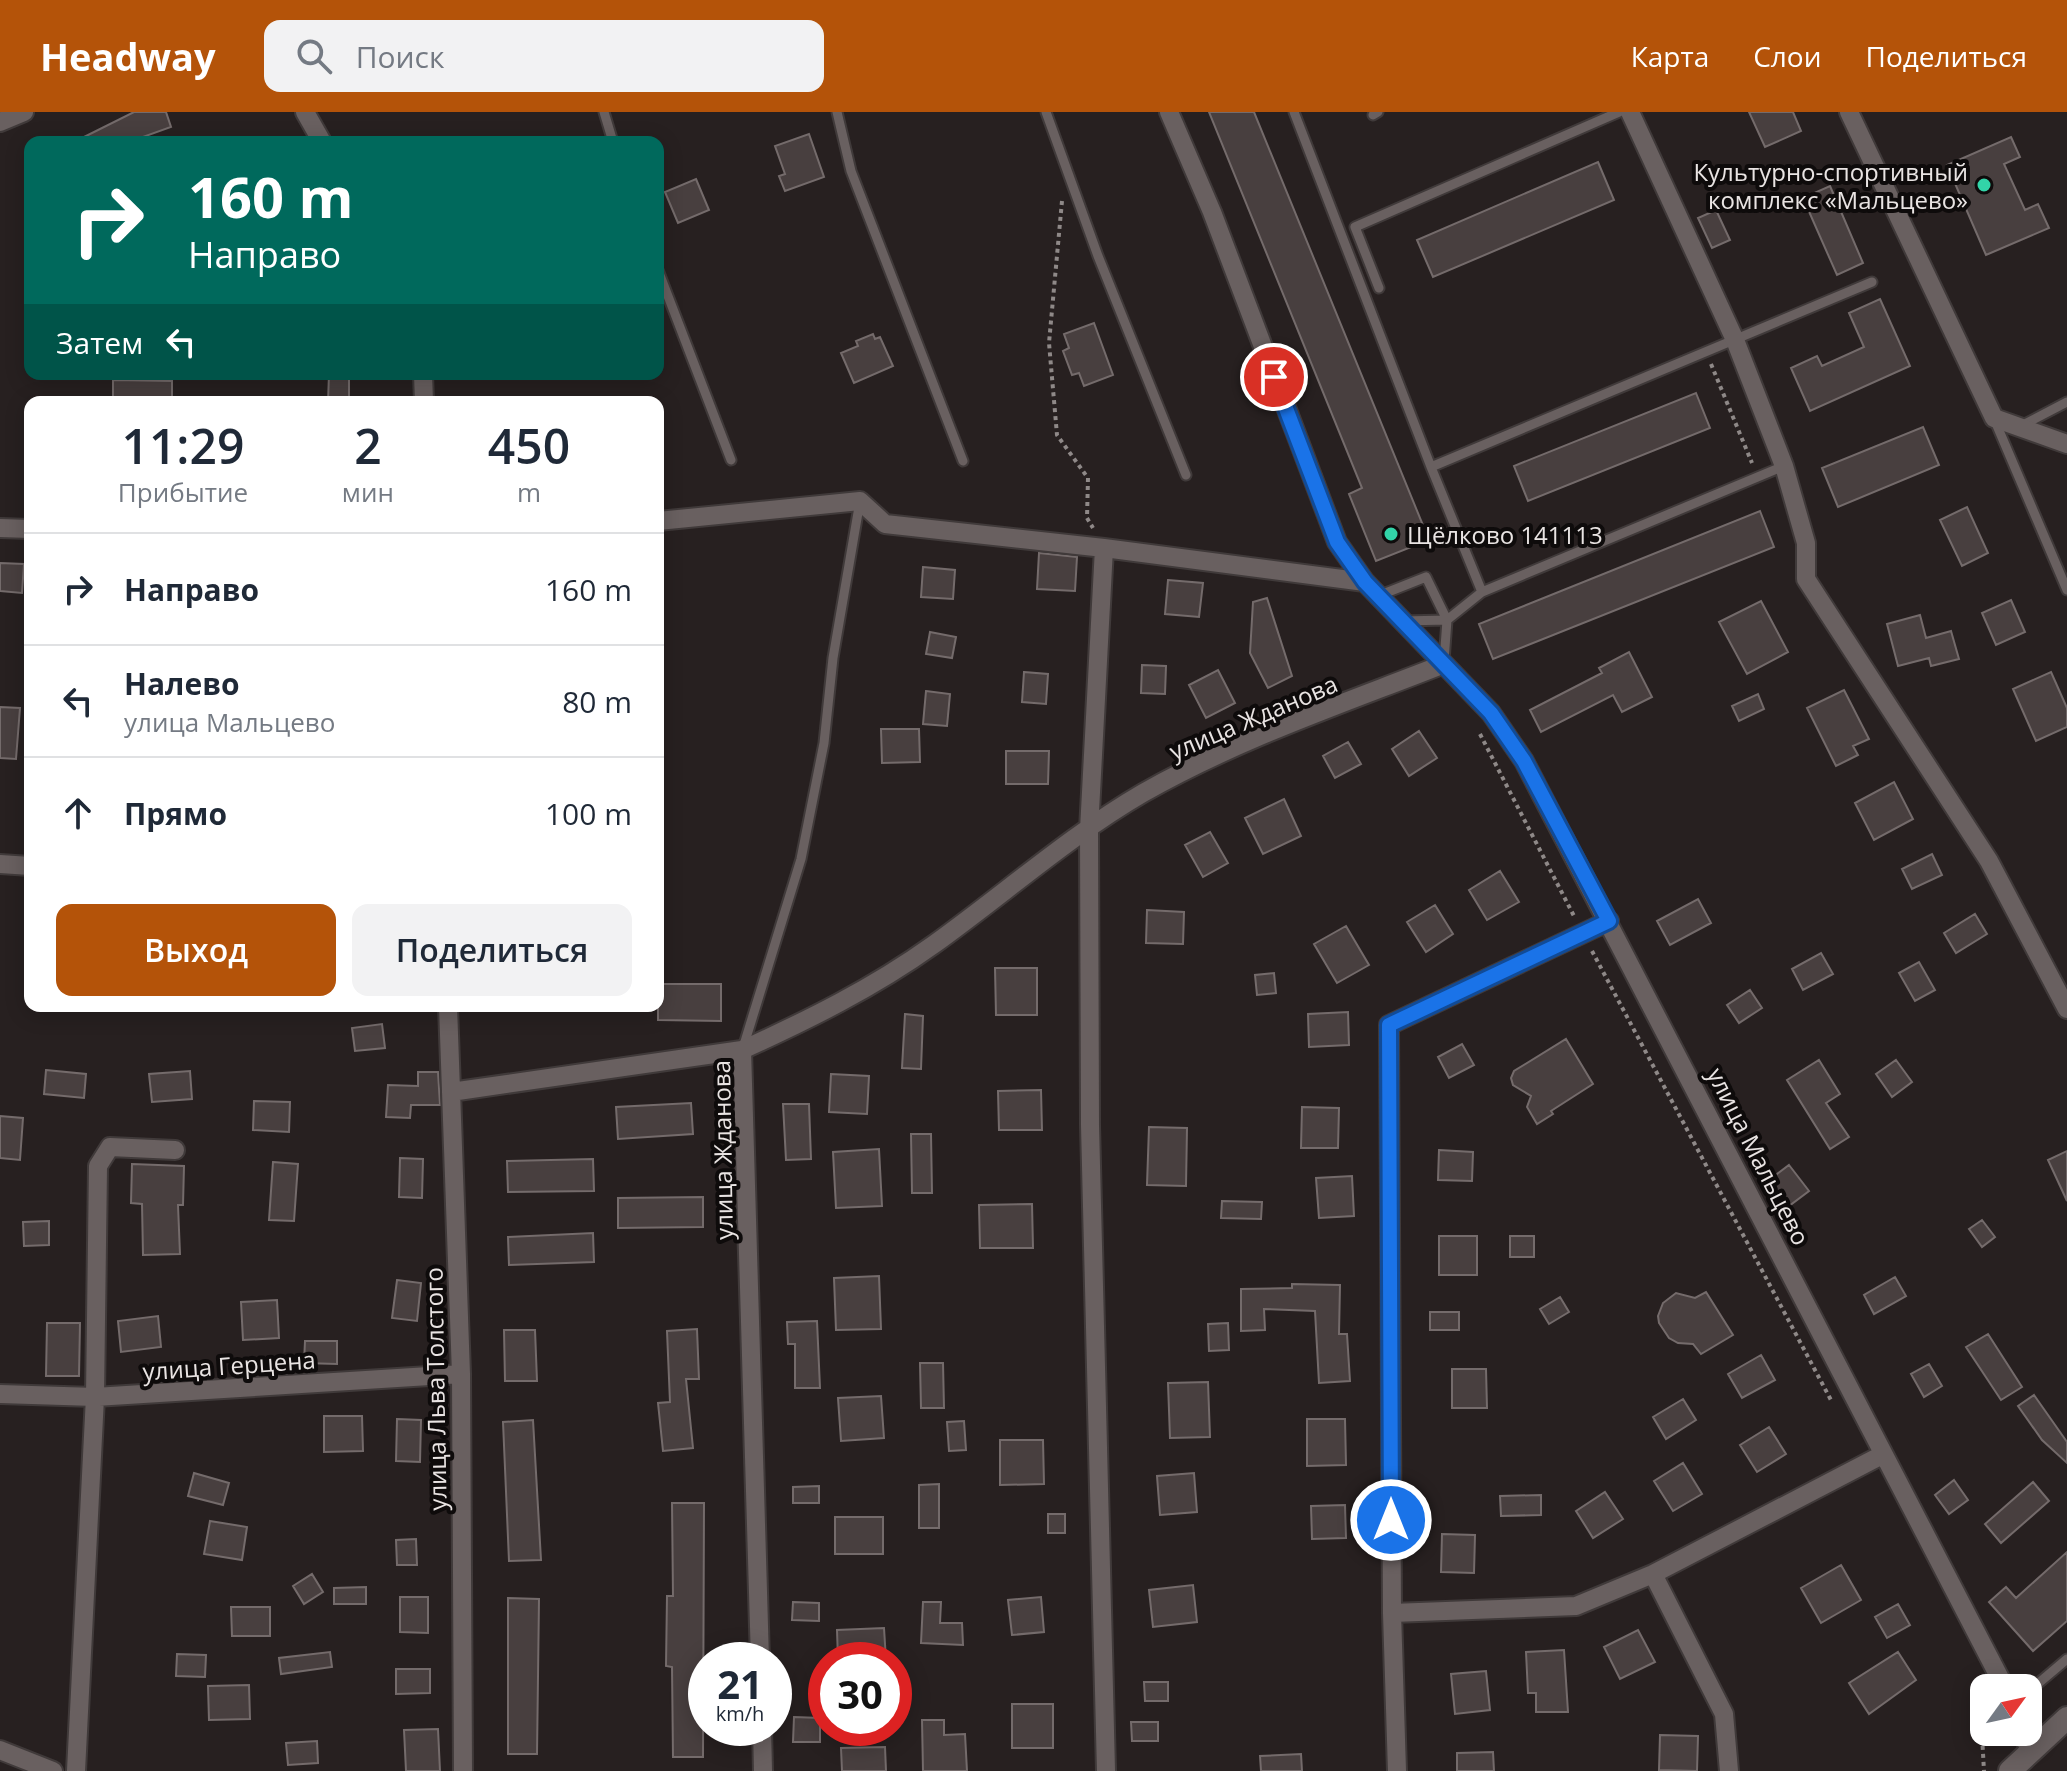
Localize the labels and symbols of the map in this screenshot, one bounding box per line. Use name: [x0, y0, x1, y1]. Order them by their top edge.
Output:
place label: Культурно-спортивный комплекс «Мальцево»: [1693, 155, 1968, 216]
marker: Культурно-спортивный комплекс «Мальцево»: [1975, 176, 1993, 194]
pin: [1240, 343, 1308, 411]
place label: Щёлково 141113: [1407, 518, 1603, 551]
marker: Щёлково 141113: [1382, 525, 1400, 543]
street label: улица Жданова: [1164, 667, 1342, 767]
street label: улица Жданова: [704, 1060, 740, 1240]
street label: улица Мальцево: [1700, 1062, 1818, 1250]
street label: улица Льва Толстого: [416, 1267, 454, 1511]
street label: улица Герцена: [141, 1342, 317, 1388]
position arrow: [1349, 1478, 1433, 1562]
speed limit sign: 30: [808, 1642, 912, 1746]
north arrow: [1970, 1674, 2042, 1746]

